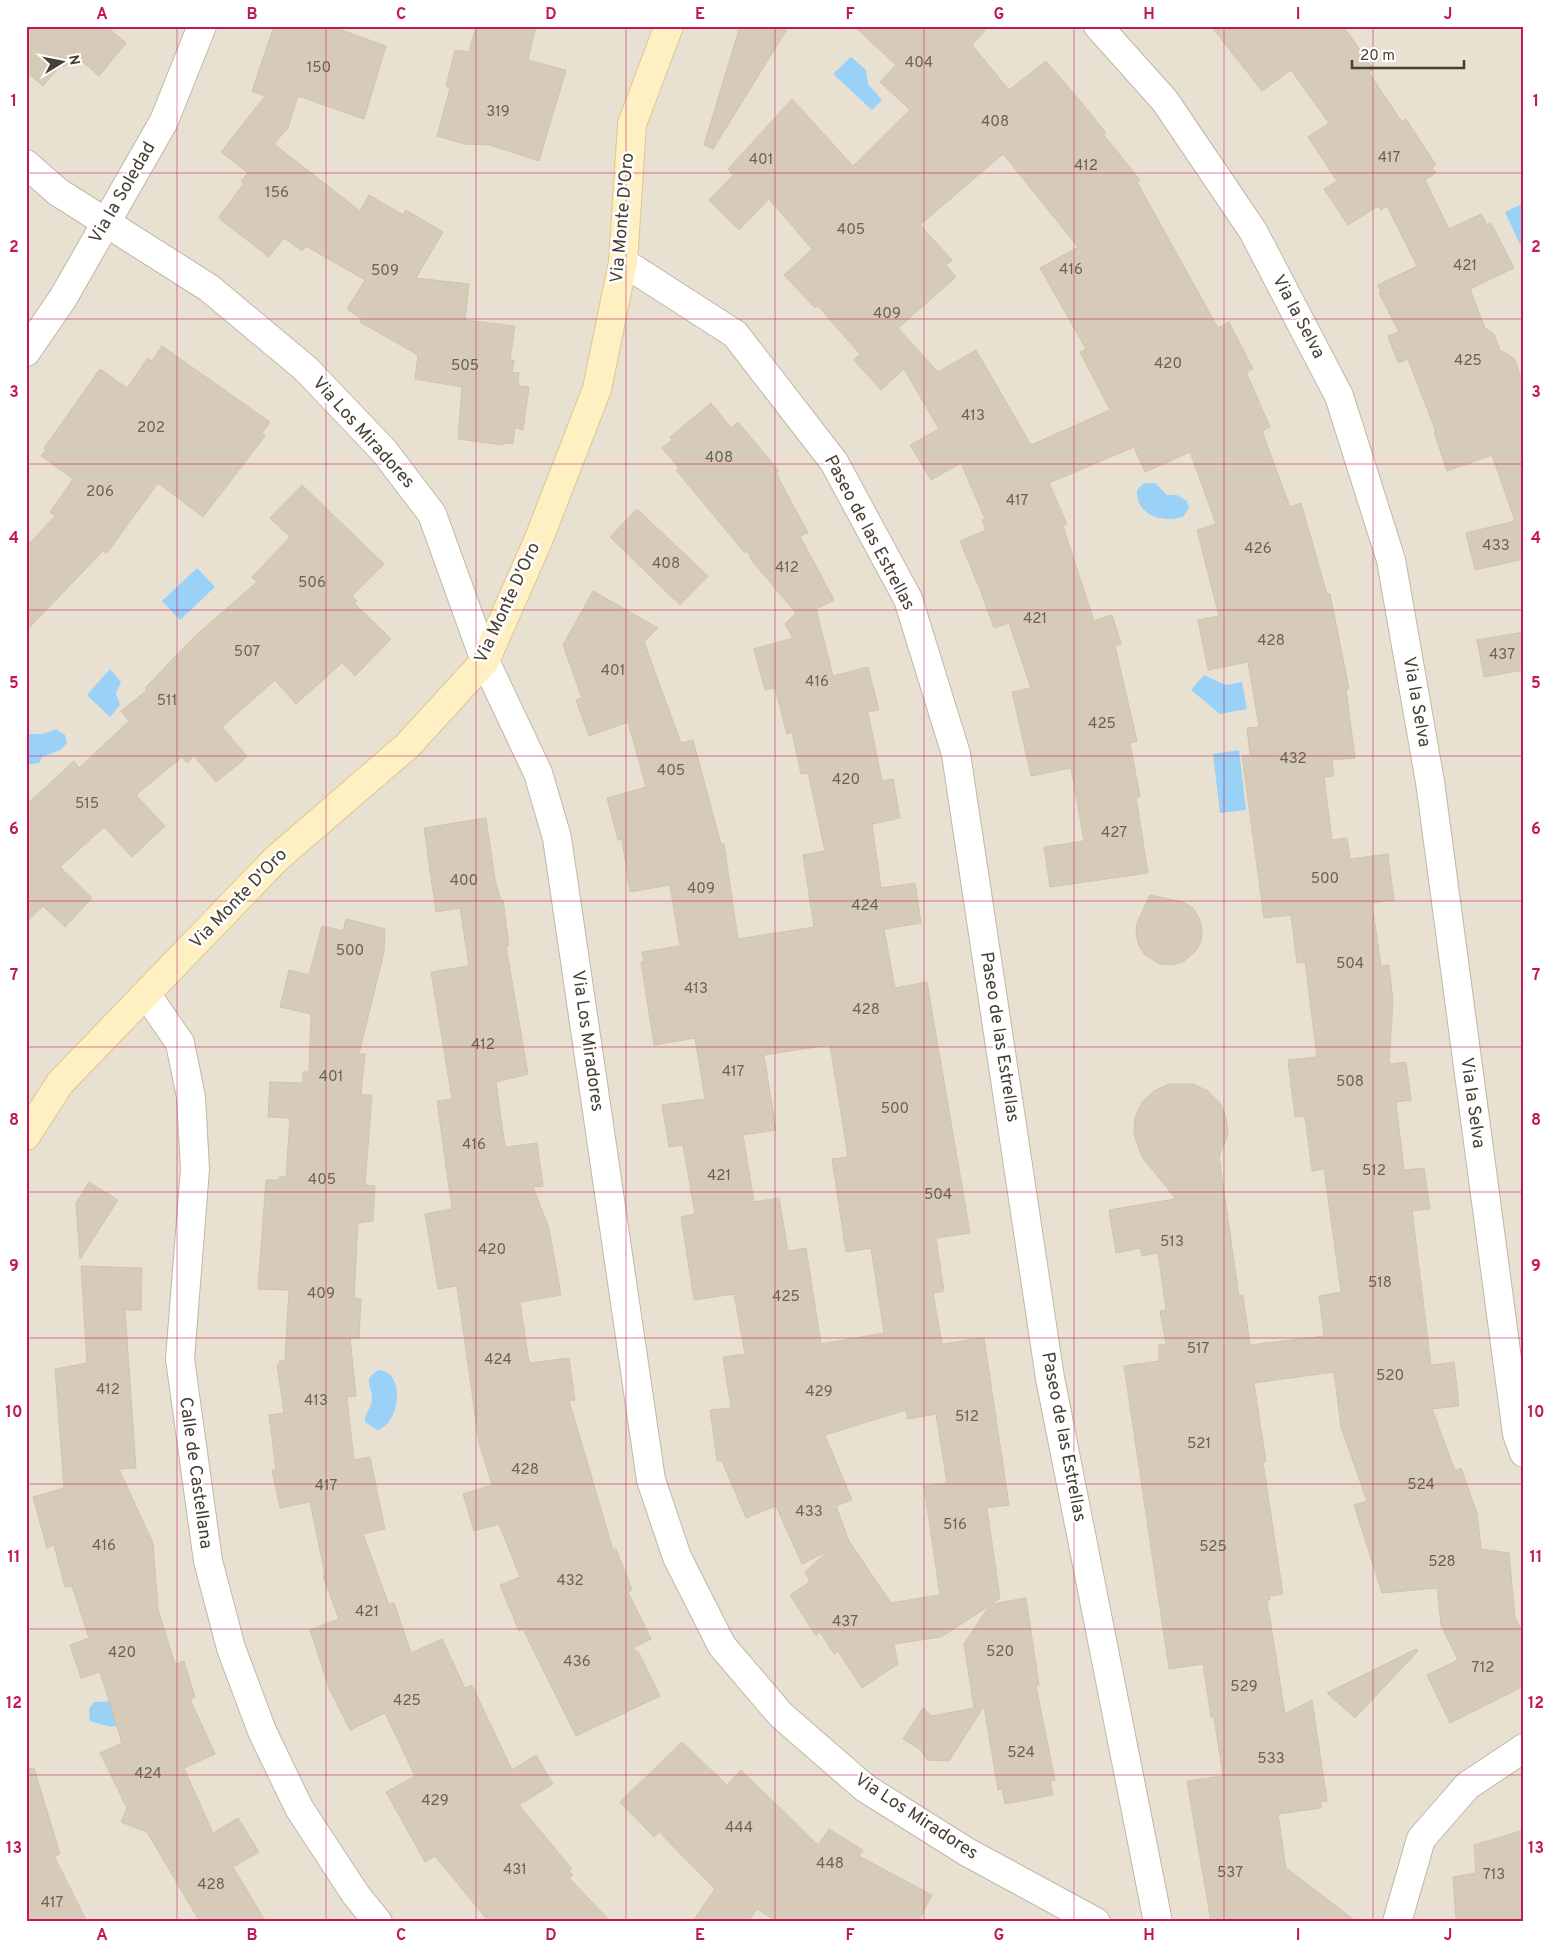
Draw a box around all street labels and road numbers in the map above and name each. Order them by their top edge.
street label: Via la Soledad [85,138,161,248]
street label: Via Monte D'Oro [606,152,640,284]
street label: Via la Selva [1266,271,1330,363]
street label: Via Los Miradores [307,372,419,494]
street label: Paseo de las Estrellas [818,452,920,614]
street label: Via Monte D'Oro [470,539,546,667]
street label: Via la Selva [1397,655,1435,749]
street label: Via Monte D'Oro [185,844,293,954]
street label: Paseo de las Estrellas [974,950,1024,1124]
street label: Via Los Miradores [566,969,608,1113]
street label: Via la Selva [1454,1056,1490,1150]
street label: Paseo de las Estrellas [1035,1350,1091,1524]
street label: Calle de Castellana [173,1396,217,1550]
street label: Via Los Miradores [850,1769,982,1865]

